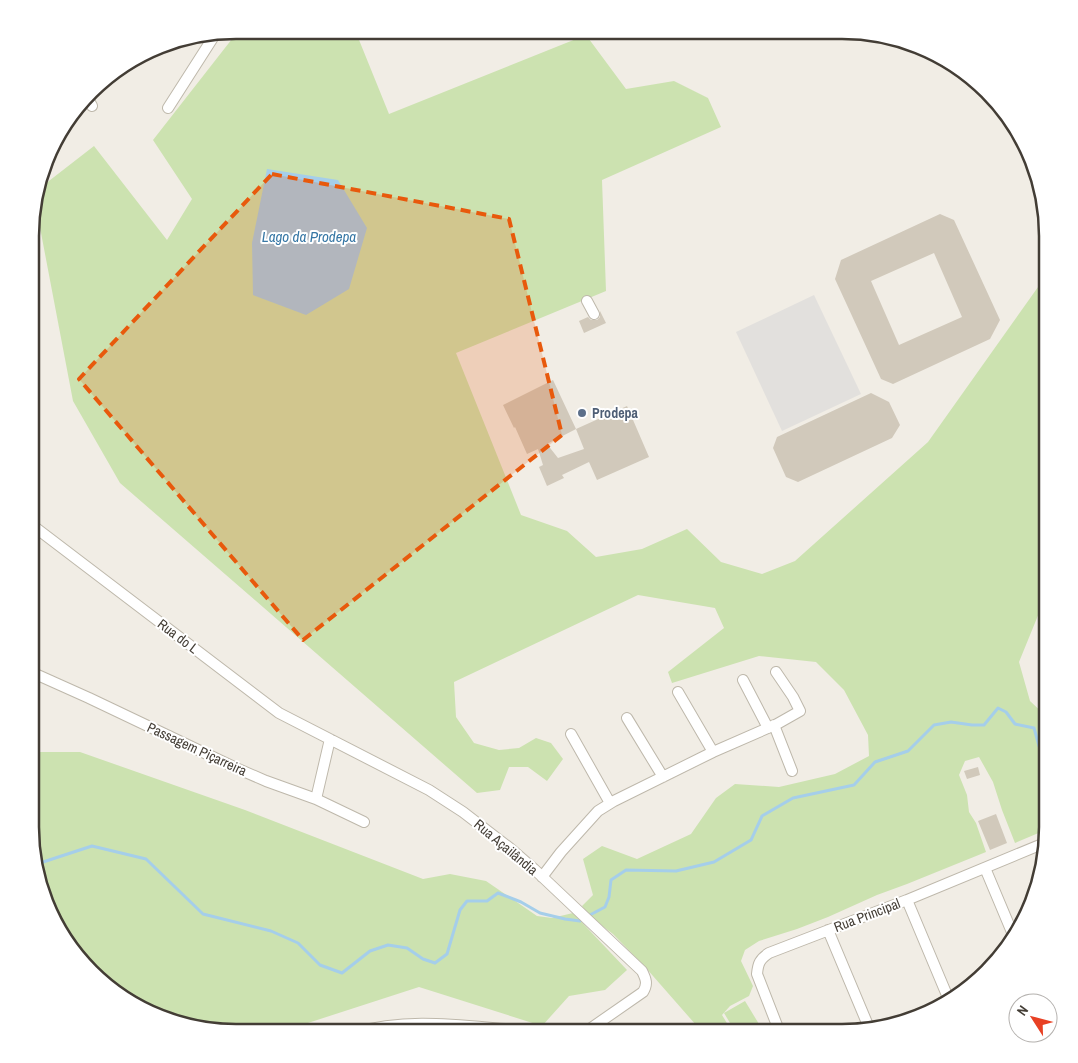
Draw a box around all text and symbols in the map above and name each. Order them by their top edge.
water label: Lago da Prodepa [262,226,356,247]
place label: Prodepa [592,404,639,422]
marker: Prodepa [576,407,588,419]
street label: Rua do L [154,615,203,658]
street label: Passagem Piçarreira [144,718,250,780]
street label: Rua Açailândia [470,815,542,879]
street label: Rua Principal [831,894,903,936]
north arrow [1008,993,1058,1043]
text: N [1013,1002,1032,1019]

